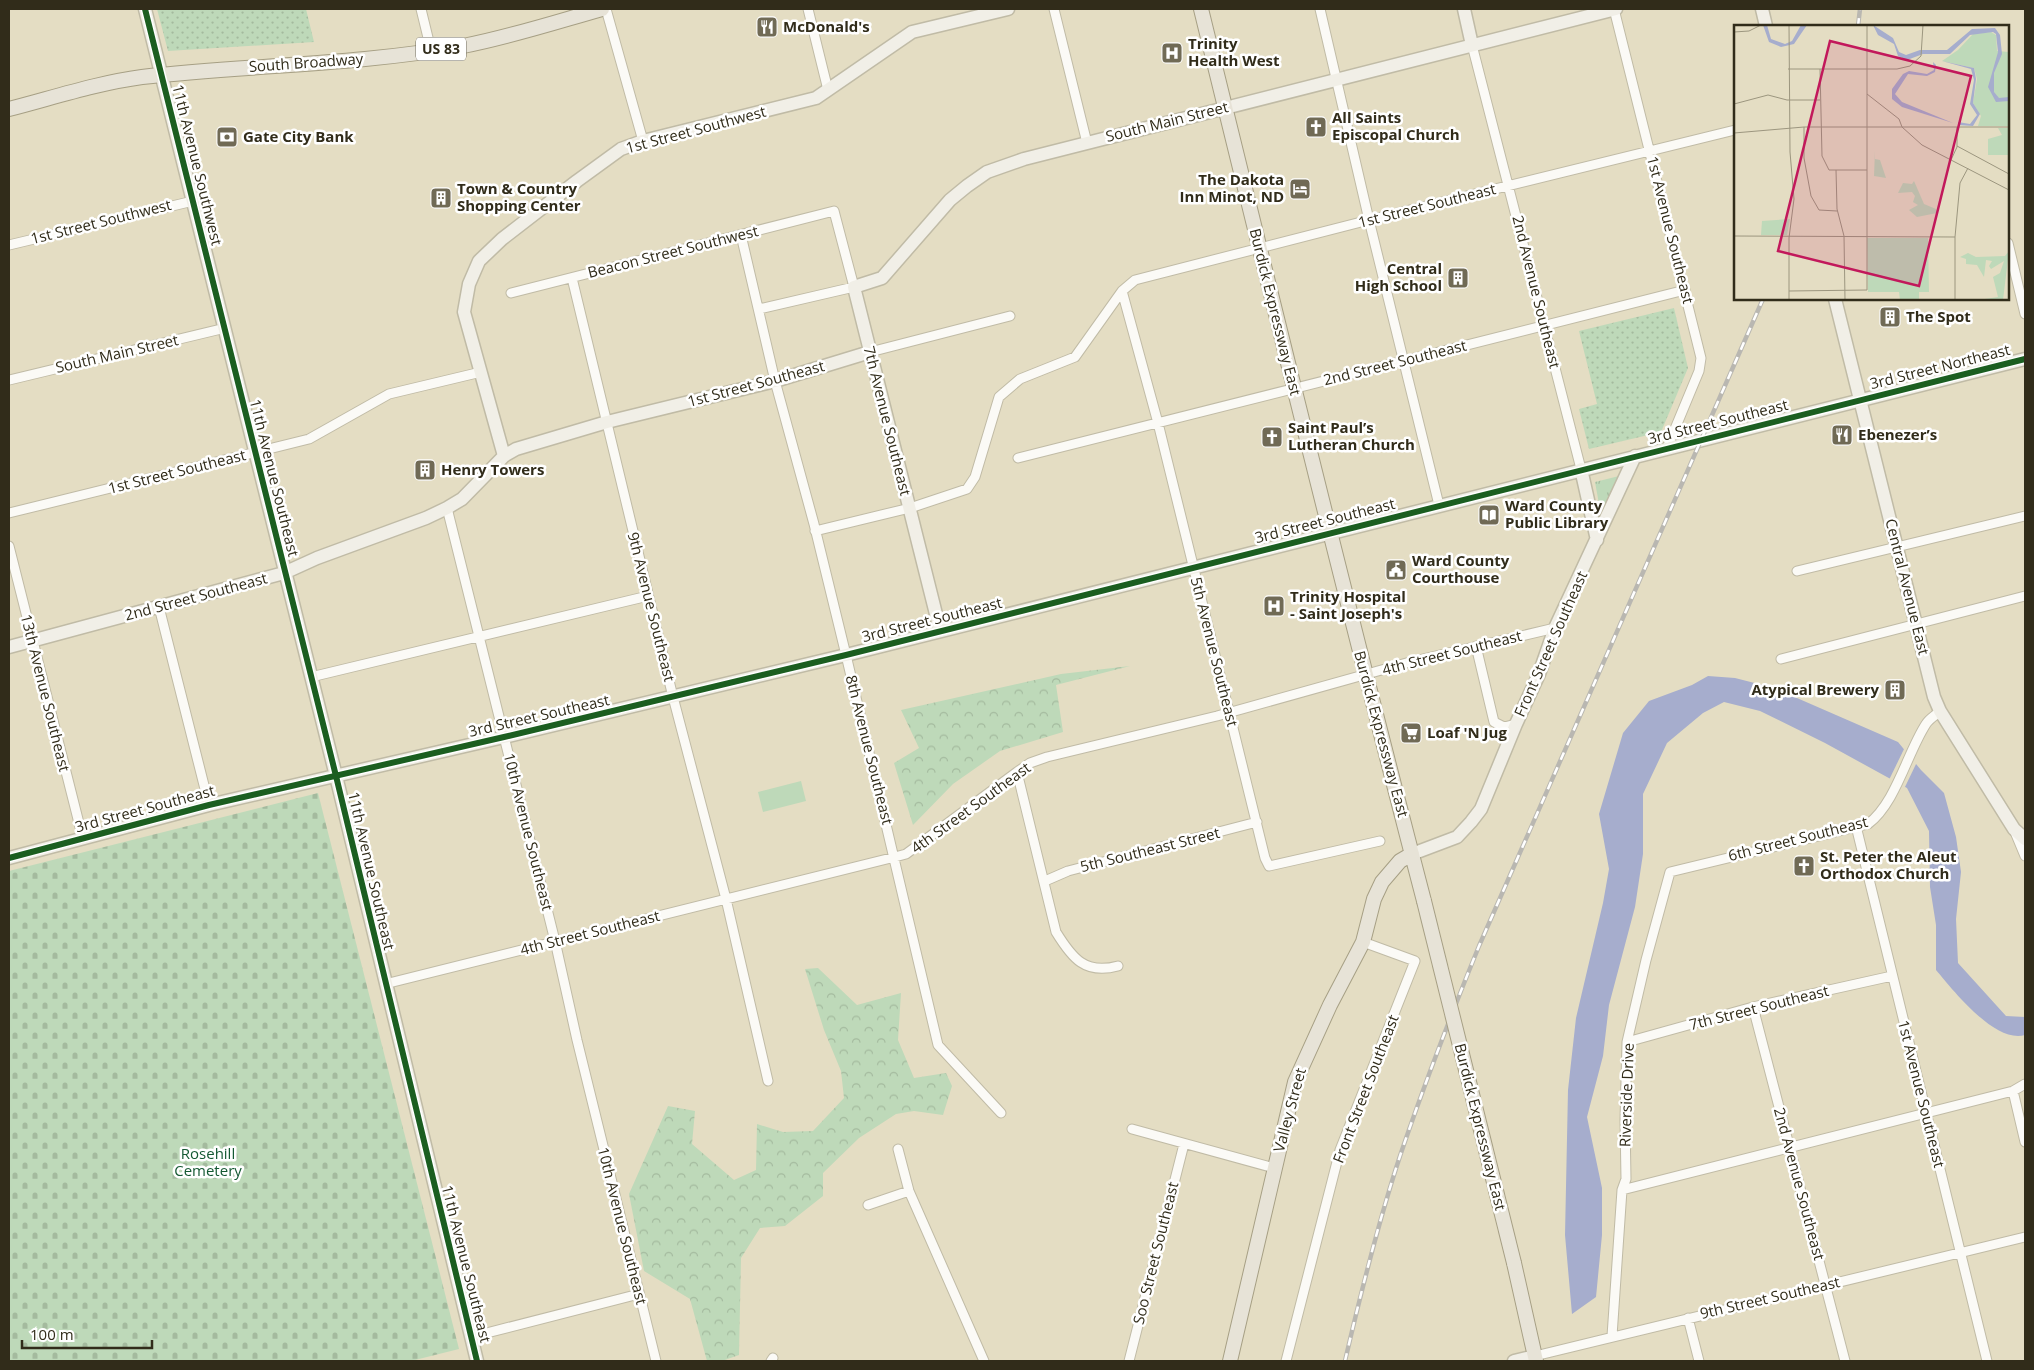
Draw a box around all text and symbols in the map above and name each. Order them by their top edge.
restaurant icon: McDonald's [755,15,779,39]
place label: McDonald's [783,16,870,36]
inset map [1734,25,2009,300]
place label: Trinity Health West [1188,33,1280,70]
road number: US 83 [416,38,466,61]
hospital icon: Trinity Health West [1160,41,1184,65]
street label: South Broadway [248,48,364,76]
street label: 11th Avenue Southwest [168,82,228,247]
street label: South Main Street [1103,96,1230,146]
street label: 1st Street Southwest [623,101,768,157]
place label: All Saints Episcopal Church [1332,107,1460,144]
church icon: All Saints Episcopal Church [1304,115,1328,139]
bank icon: Gate City Bank [215,125,239,149]
place label: Gate City Bank [243,126,354,146]
street label: 1st Avenue Southeast [1643,154,1699,306]
place label: The Dakota Inn Minot, ND [1180,169,1284,206]
hotel icon: The Dakota Inn Minot, ND [1288,177,1312,201]
place label: Town & Country Shopping Center [457,178,581,215]
street label: 1st Street Southeast [1356,178,1498,232]
building icon: Town & Country Shopping Center [429,186,453,210]
street label: 1st Street Southwest [28,194,173,248]
street label: 2nd Avenue Southeast [1508,213,1566,370]
street label: Beacon Street Southwest [585,220,760,282]
street label: Burdick Expressway East [1245,226,1306,397]
place label: Central High School [1355,258,1442,295]
building icon: Central High School [1446,266,1470,290]
building icon: The Spot [1878,305,1902,329]
place label: The Spot [1906,306,1971,326]
street label: South Main Street [53,329,180,377]
street label: 2nd Street Southeast [1321,335,1468,390]
street label: 3rd Street Northeast [1868,339,2012,393]
street label: 7th Avenue Southeast [860,344,916,498]
street label: 1st Street Southeast [685,355,826,411]
street label: 3rd Street Southeast [1646,394,1790,448]
street label: 11th Avenue Southeast [246,397,304,559]
place label: Saint Paul’s Lutheran Church [1288,417,1415,454]
restaurant icon: Ebenezer’s [1830,423,1854,447]
place label: Ebenezer’s [1858,424,1937,444]
church icon: Saint Paul’s Lutheran Church [1260,425,1284,449]
street label: 1st Street Southeast [106,444,248,498]
building icon: Henry Towers [413,458,437,482]
place label: Henry Towers [441,459,544,479]
street label: 3rd Street Southeast [1253,493,1397,547]
place label: Ward County Public Library [1505,495,1609,532]
library icon: Ward County Public Library [1477,503,1501,527]
street label: Central Avenue East [1881,516,1935,657]
street label: 9th Avenue Southeast [624,530,680,684]
place label: Ward County Courthouse [1412,550,1510,587]
public building icon: Ward County Courthouse [1384,558,1408,582]
street label: 2nd Street Southeast [122,567,269,625]
street label: Front Street Southeast [1509,568,1591,720]
street label: 5th Avenue Southeast [1187,575,1243,729]
place label: Trinity Hospital - Saint Joseph's [1290,586,1406,623]
street label: 3rd Street Southeast [860,592,1004,646]
hospital icon: Trinity Hospital - Saint Joseph's [1262,594,1286,618]
street label: 13th Avenue Southeast [17,612,75,774]
street label: 4th Street Southeast [1380,625,1524,679]
street label: Burdick Expressway East [1350,648,1414,819]
street label: 8th Avenue Southeast [842,673,898,827]
building icon: Atypical Brewery [1883,678,1907,702]
place label: Atypical Brewery [1751,679,1879,699]
street label: 3rd Street Southeast [466,689,611,741]
supermarket icon: Loaf 'N Jug [1399,721,1423,745]
place label: Loaf 'N Jug [1427,722,1507,742]
street label: 10th Avenue Southeast [500,751,558,913]
street label: 4th Street Southeast [907,757,1034,857]
street label: 3rd Street Southeast [73,780,217,836]
street label: 11th Avenue Southeast [344,790,400,952]
street label: 6th Street Southeast [1726,811,1870,865]
street label: 5th Southeast Street [1078,822,1222,876]
place label: St. Peter the Aleut Orthodox Church [1820,846,1957,883]
church icon: St. Peter the Aleut Orthodox Church [1792,854,1816,878]
street label: 4th Street Southeast [518,905,662,959]
street label: 7th Street Southeast [1687,980,1831,1034]
street label: Front Street Southeast [1328,1012,1403,1166]
street label: 1st Avenue Southeast [1894,1018,1950,1170]
street label: Burdick Expressway East [1450,1041,1511,1212]
street label: Riverside Drive [1614,1043,1638,1147]
street label: Valley Street [1268,1065,1310,1154]
street label: 2nd Avenue Southeast [1770,1105,1830,1262]
park label: Rosehill Cemetery [174,1143,242,1180]
street label: 10th Avenue Southeast [594,1145,652,1307]
street label: Soo Street Southeast [1128,1179,1182,1326]
street label: 11th Avenue Southeast [438,1183,496,1345]
street label: 9th Street Southeast [1698,1271,1842,1323]
scale bar [22,1318,152,1350]
text: 100 m [30,1324,74,1344]

